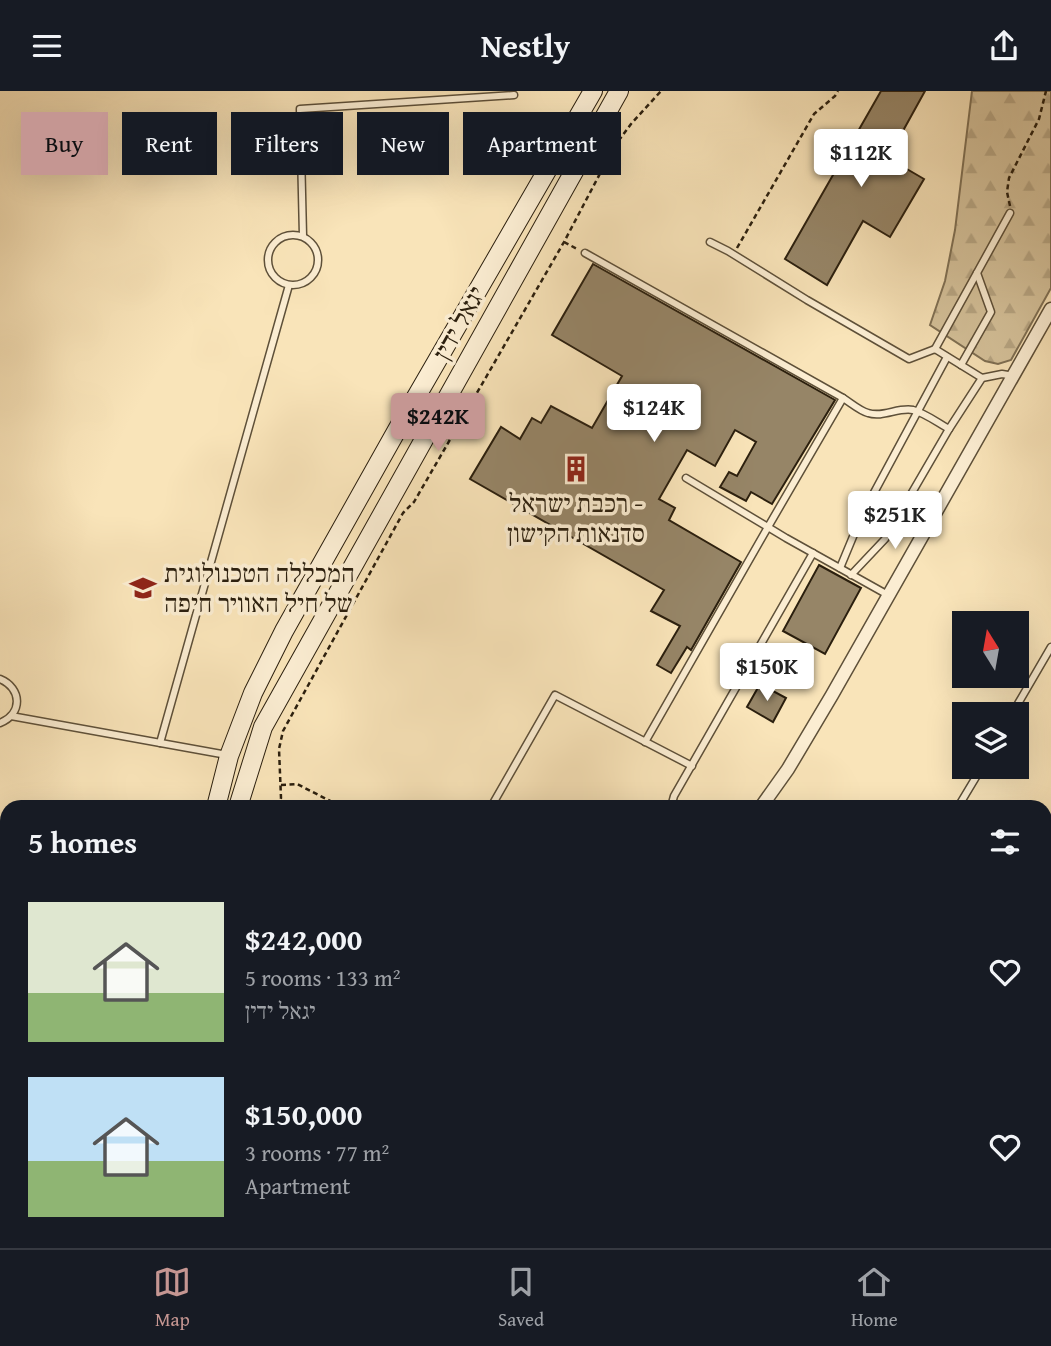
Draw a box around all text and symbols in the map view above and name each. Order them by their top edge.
text: Nestly [481,22,570,69]
icon: menu [28,27,66,65]
icon: share [985,27,1023,65]
chip: Buy [21,112,108,175]
chip: Rent [122,112,217,175]
chip: Filters [231,112,343,175]
chip: New [357,112,449,175]
chip: Apartment [463,112,621,175]
pin: $112K [812,129,910,189]
text: $112K [830,135,892,168]
street label: יגאל ידין [422,278,495,367]
pin: $124K [605,385,703,444]
text: $124K [623,390,685,423]
pin: $242K [389,393,487,453]
text: $242K [407,399,469,432]
building icon: רכבת ישראל - סדנאות הקישון [561,454,591,484]
place label: רכבת ישראל - סדנאות הקישון [507,483,645,552]
pin: $251K [846,491,944,551]
text: $251K [864,497,926,530]
place label: המכללה הטכנולוגית של חיל האוויר חיפה [164,553,355,622]
school or university icon: המכללה הטכנולוגית של חיל האוויר חיפה [128,573,158,603]
north arrow [952,611,1029,688]
map controls [952,611,1029,779]
pin: $150K [718,643,816,703]
text: $150K [736,649,798,682]
button: layers [952,702,1029,779]
text: 5 homes [28,820,137,864]
icon: filters [986,823,1024,861]
text: $242,000 [245,917,362,961]
icon: home [84,930,168,1014]
icon: heart [986,953,1024,991]
text: 5 rooms · 133 m² [245,961,400,994]
text: יגאל ידין [245,994,316,1027]
text: $150,000 [245,1092,362,1136]
icon: home [84,1105,168,1189]
icon: heart [986,1128,1024,1166]
text: 3 rooms · 77 m² [245,1136,389,1169]
text: Apartment [245,1169,350,1202]
tab: Map [153,1263,191,1333]
tab: Saved [498,1263,544,1333]
tab: Home [851,1263,898,1333]

